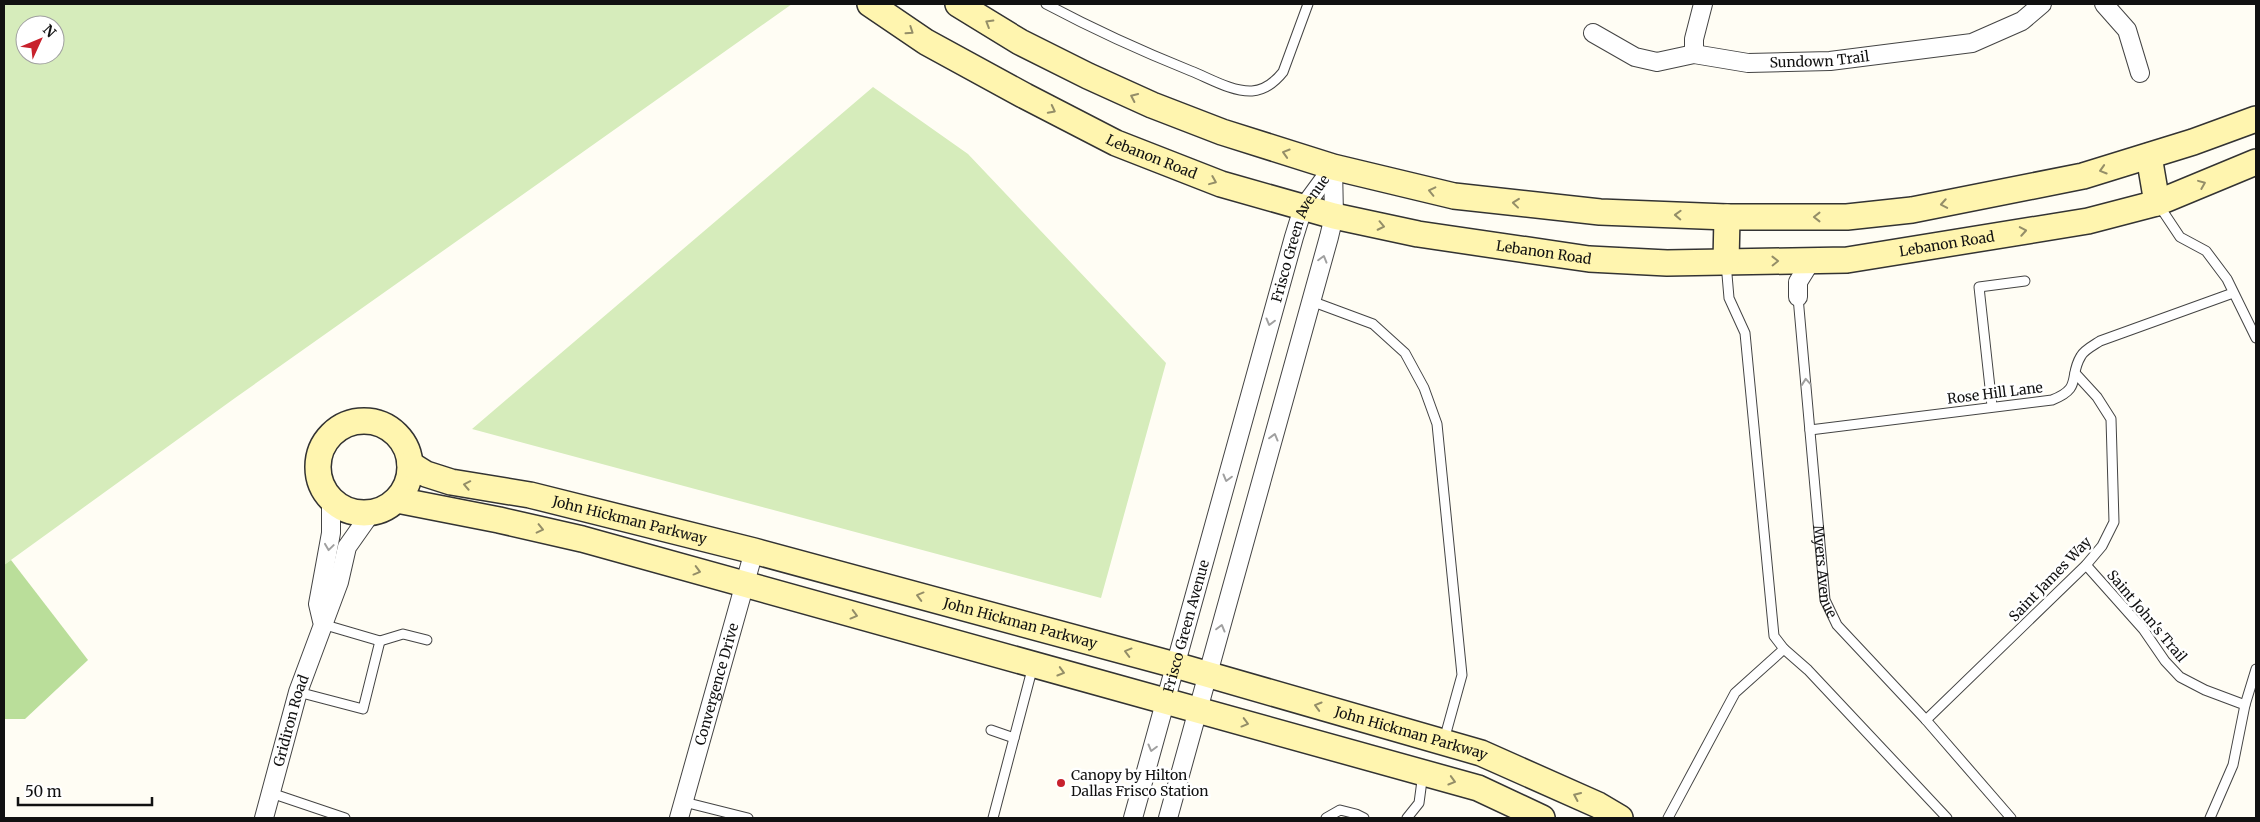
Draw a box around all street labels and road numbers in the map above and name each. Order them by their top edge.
street label: Sundown Trail [1769,47,1871,71]
street label: Lebanon Road [1103,130,1200,183]
street label: Frisco Green Avenue [1267,171,1333,304]
street label: Lebanon Road [1898,227,1996,260]
street label: Lebanon Road [1495,237,1593,268]
street label: Rose Hill Lane [1946,378,2044,408]
street label: John Hickman Parkway [550,492,710,548]
street label: Myers Avenue [1809,524,1841,621]
street label: Saint James Way [2005,532,2096,625]
street label: Frisco Green Avenue [1159,558,1213,695]
street label: Saint John's Trail [2103,566,2191,666]
street label: John Hickman Parkway [941,593,1100,653]
street label: Convergence Drive [691,621,742,747]
street label: Gridiron Road [269,672,313,768]
street label: John Hickman Parkway [1332,702,1491,764]

